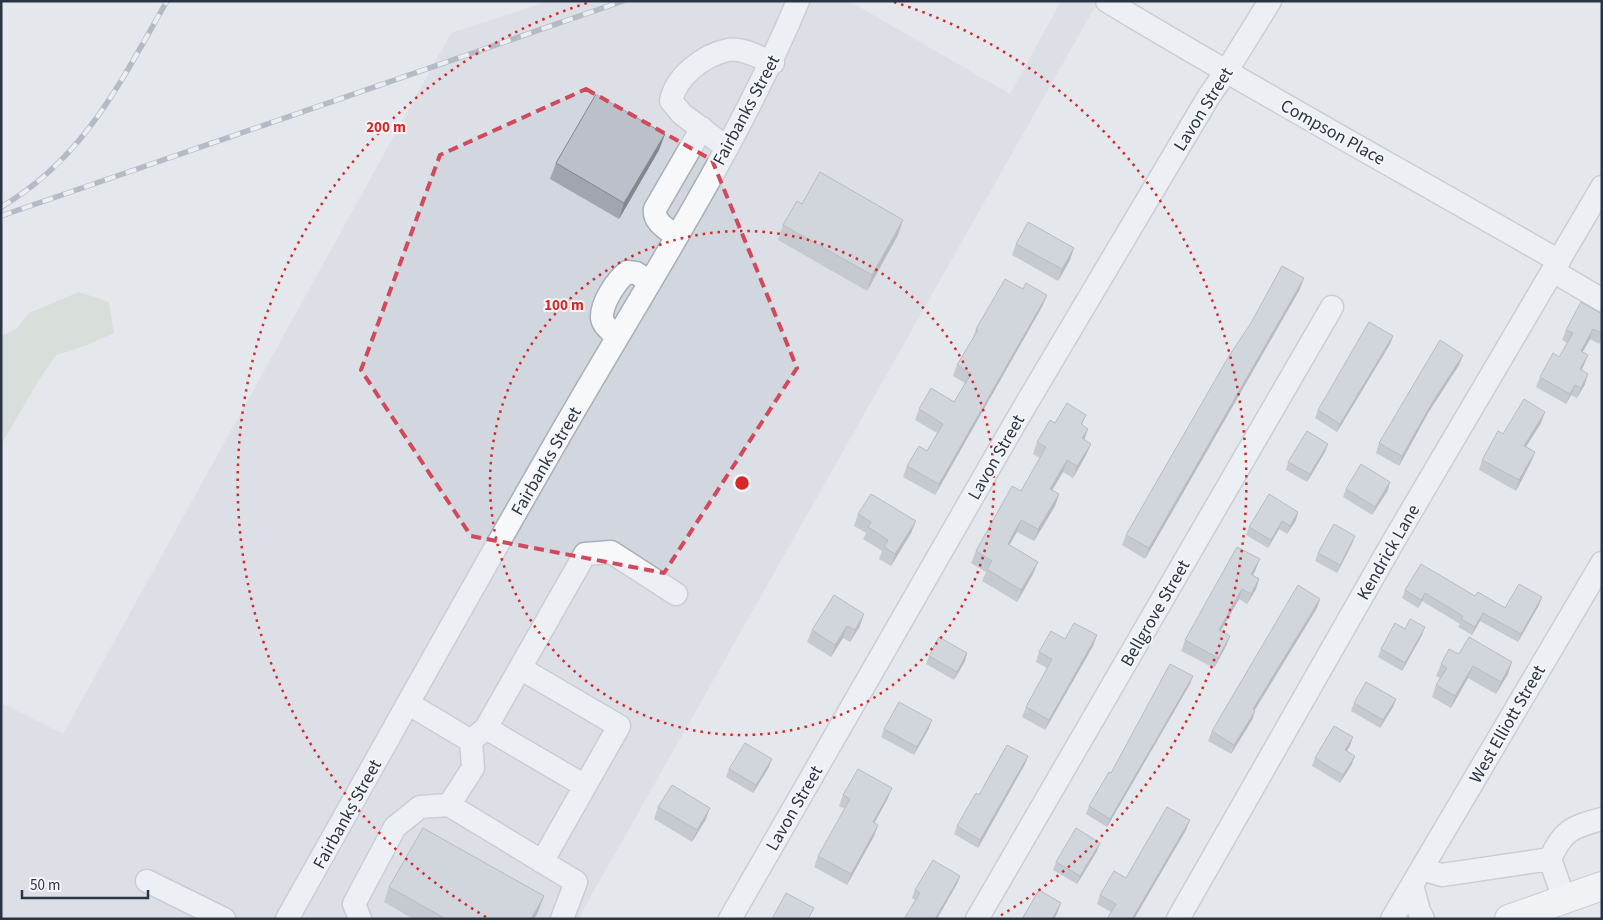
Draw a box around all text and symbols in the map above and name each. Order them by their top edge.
street label: Fairbanks Street [707,51,786,170]
street label: Lavon Street [1168,63,1239,156]
street label: Compson Place [1276,93,1390,172]
text: 200 m [366,117,406,138]
text: 100 m [544,295,584,316]
street label: Fairbanks Street [505,402,588,520]
street label: Lavon Street [962,410,1031,504]
centre of rings [733,474,751,492]
street label: Kendrick Lane [1351,500,1426,605]
street label: Bellgrove Street [1115,555,1196,671]
street label: West Elliott Street [1463,660,1552,788]
street label: Fairbanks Street [307,755,388,874]
street label: Lavon Street [760,761,829,855]
scale bar [22,868,149,900]
text: 50 m [30,875,60,896]

